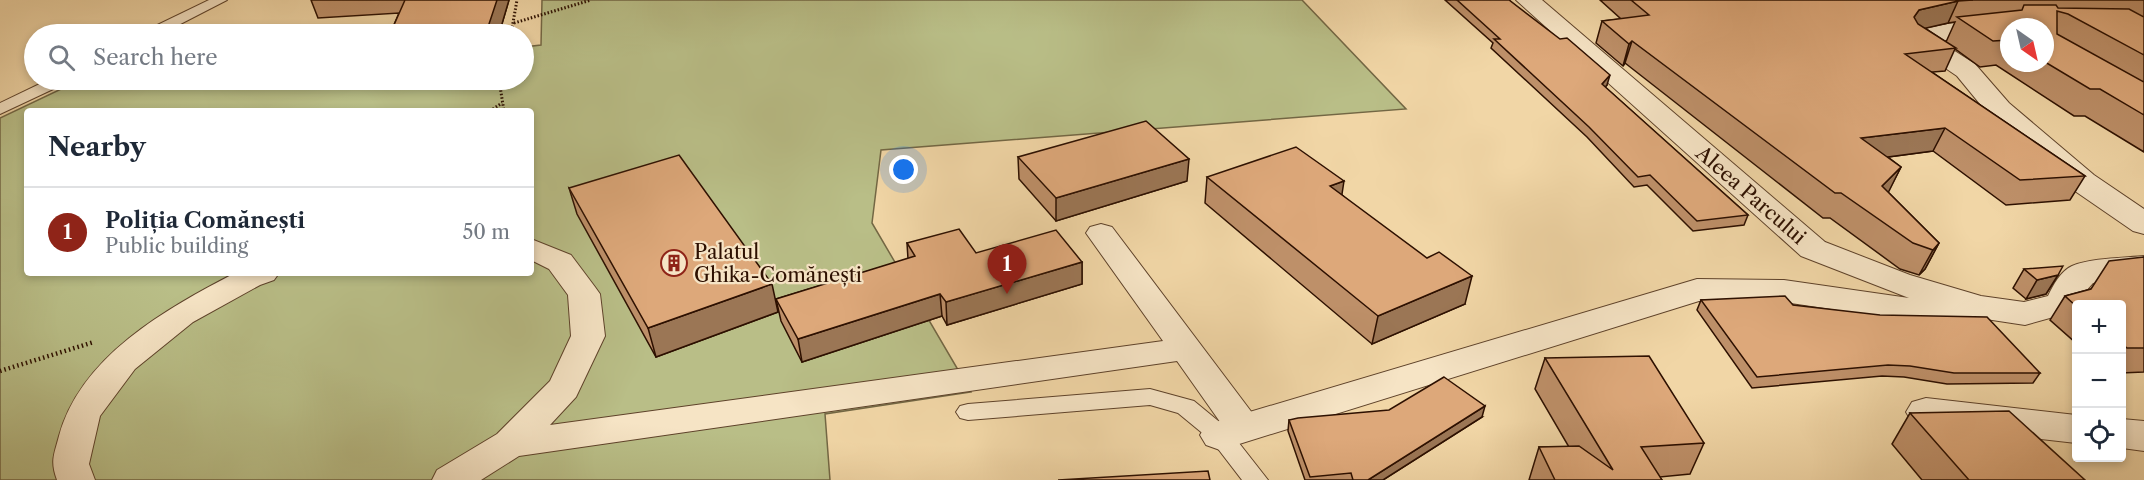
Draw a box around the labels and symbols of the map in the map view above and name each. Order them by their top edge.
north arrow [2000,18,2054,72]
street label: Aleea Parcului [1690,140,1811,249]
your location [889,155,918,184]
place label: Palatul Ghika-Comănești [694,240,862,287]
pin: 1 [988,244,1026,294]
building icon: Palatul Ghika-Comănești [659,248,689,278]

